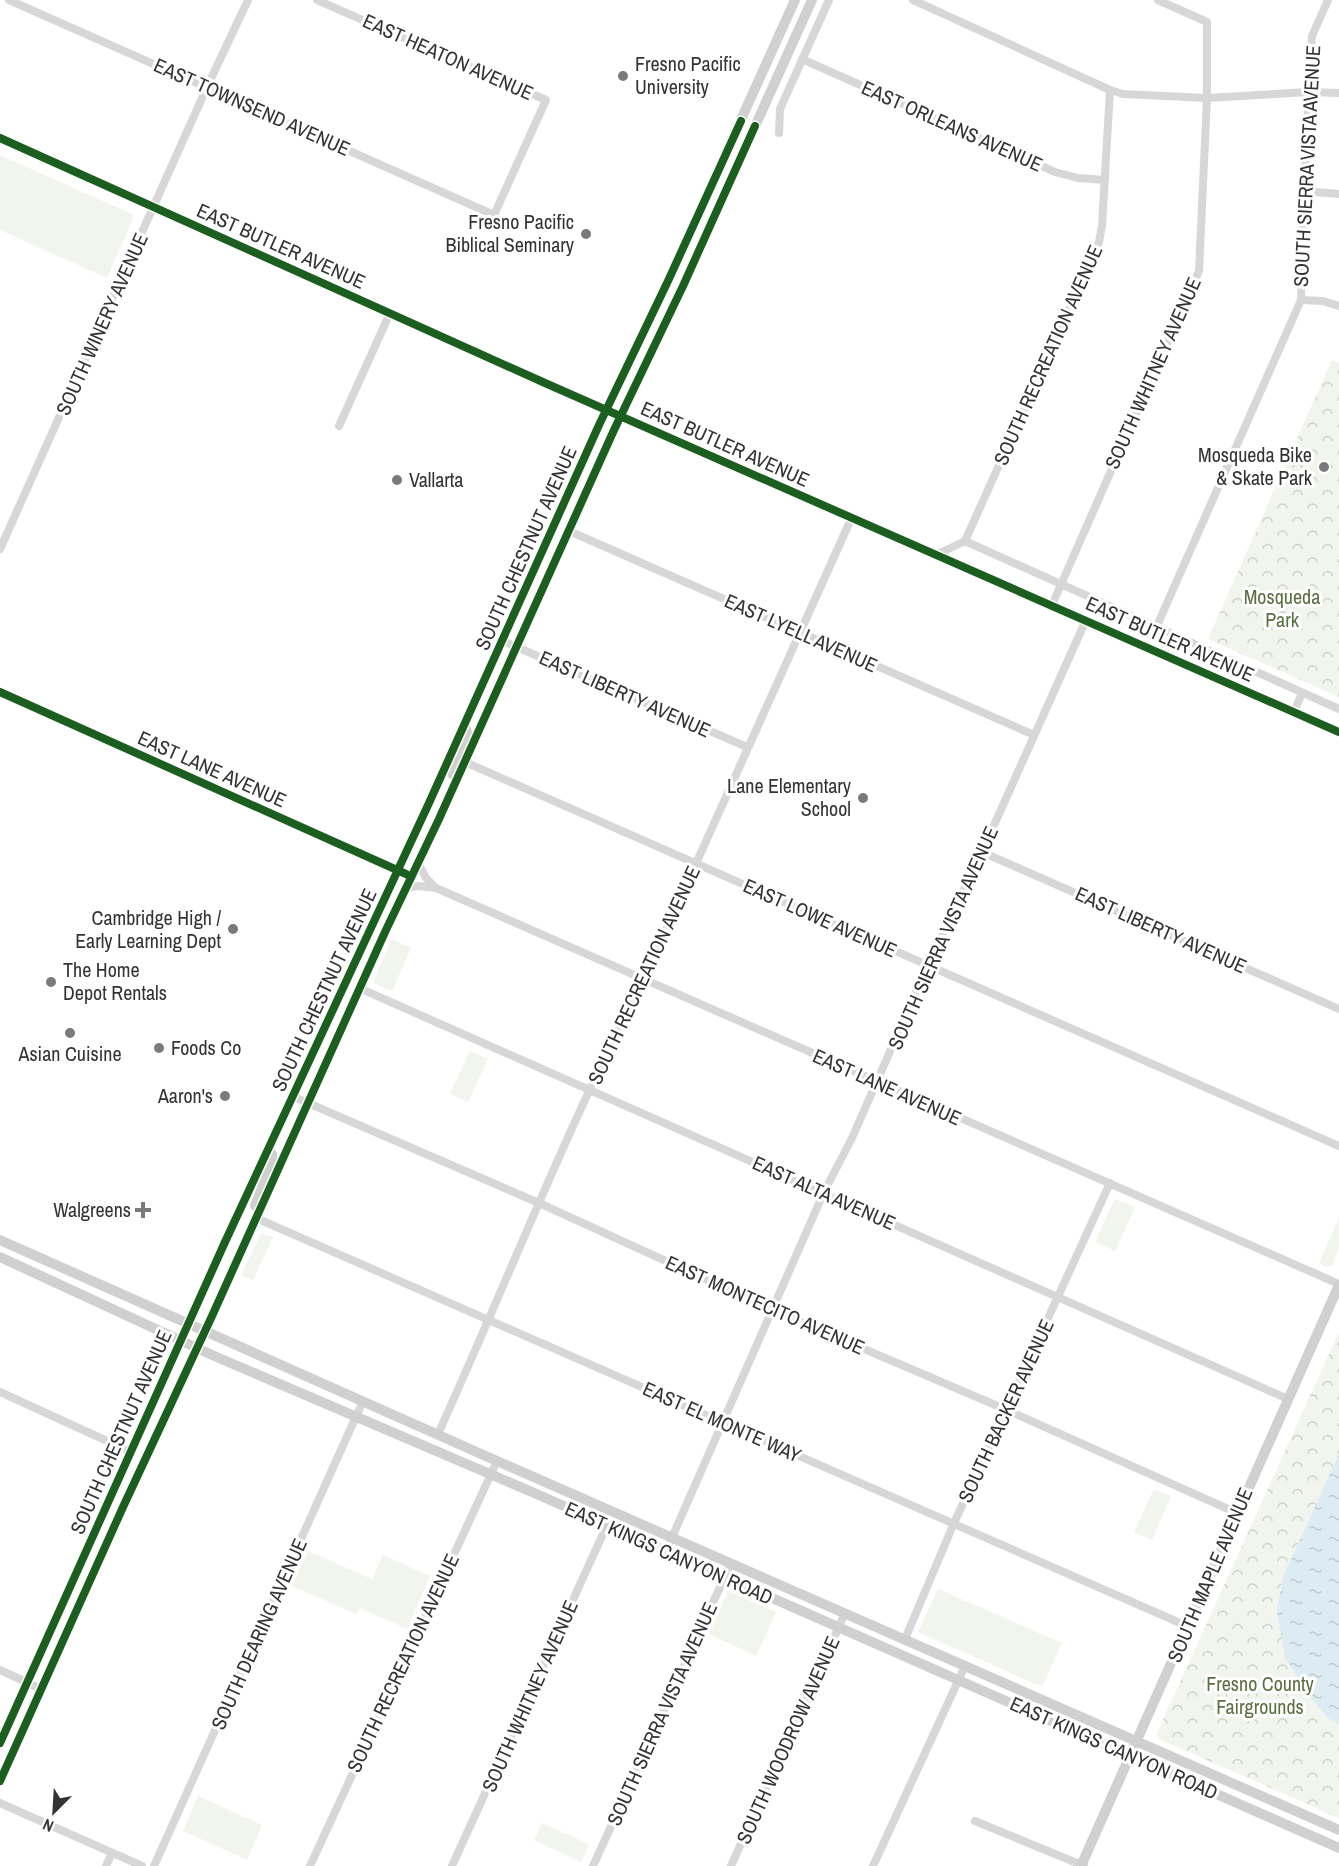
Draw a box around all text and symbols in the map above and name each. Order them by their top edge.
street label: EAST HEATON AVENUE [359,7,538,106]
street label: SOUTH SIERRA VISTA AVENUE [1287,44,1326,287]
place label: Fresno Pacific University [635,50,741,100]
street label: EAST TOWNSEND AVENUE [150,51,355,162]
marker: Fresno Pacific University [616,69,630,83]
street label: EAST ORLEANS AVENUE [857,73,1047,178]
street label: EAST BUTLER AVENUE [193,196,370,295]
place label: Fresno Pacific Biblical Seminary [445,208,575,258]
marker: Fresno Pacific Biblical Seminary [579,227,593,241]
street label: SOUTH WINERY AVENUE [49,228,154,419]
street label: SOUTH RECREATION AVENUE [987,241,1108,469]
street label: SOUTH WHITNEY AVENUE [1098,273,1207,473]
street label: EAST BUTLER AVENUE [637,394,814,493]
street label: SOUTH CHESTNUT AVENUE [468,441,583,654]
place label: Mosqueda Bike & Skate Park [1198,441,1313,491]
marker: Mosqueda Bike & Skate Park [1317,460,1331,474]
place label: Vallarta [409,466,463,493]
marker: Vallarta [390,473,404,487]
park label: Mosqueda Park [1244,583,1320,633]
street label: EAST LYELL AVENUE [721,587,882,678]
street label: EAST BUTLER AVENUE [1082,589,1259,688]
street label: EAST LIBERTY AVENUE [535,644,715,743]
street label: EAST LANE AVENUE [134,724,291,813]
place label: Lane Elementary School [727,772,852,822]
marker: Lane Elementary School [856,791,870,805]
street label: SOUTH SIERRA VISTA AVENUE [881,822,1004,1054]
street label: SOUTH RECREATION AVENUE [581,861,706,1088]
street label: EAST LOWE AVENUE [739,872,901,963]
street label: EAST LIBERTY AVENUE [1071,880,1251,979]
street label: SOUTH CHESTNUT AVENUE [265,884,382,1096]
place label: Cambridge High / Early Learning Dept [75,904,221,954]
marker: Cambridge High / Early Learning Dept [226,922,240,936]
place label: The Home Depot Rentals [63,956,167,1006]
marker: The Home Depot Rentals [44,975,58,989]
marker: Asian Cuisine [63,1026,77,1040]
place label: Foods Co [171,1034,241,1061]
place label: Asian Cuisine [17,1040,122,1067]
marker: Foods Co [152,1041,166,1055]
street label: EAST LANE AVENUE [809,1042,966,1131]
place label: Aaron's [157,1082,213,1109]
marker: Aaron's [218,1089,232,1103]
street label: EAST ALTA AVENUE [748,1149,900,1236]
place label: Walgreens [53,1196,131,1223]
marker: Walgreens [136,1203,150,1217]
street label: EAST MONTECITO AVENUE [661,1248,869,1361]
street label: SOUTH BACKER AVENUE [951,1315,1060,1507]
street label: SOUTH CHESTNUT AVENUE [63,1325,178,1538]
street label: EAST EL MONTE WAY [639,1375,806,1469]
street label: SOUTH MAPLE AVENUE [1160,1483,1259,1666]
street label: EAST KINGS CANYON ROAD [561,1494,777,1611]
street label: SOUTH DEARING AVENUE [204,1534,313,1734]
street label: SOUTH RECREATION AVENUE [340,1549,465,1776]
street label: SOUTH WHITNEY AVENUE [475,1596,584,1796]
street label: SOUTH SIERRA VISTA AVENUE [600,1598,723,1830]
street label: SOUTH WOODROW AVENUE [729,1632,846,1848]
park label: Fresno County Fairgrounds [1206,1670,1315,1720]
street label: EAST KINGS CANYON ROAD [1006,1689,1222,1806]
north arrow [24,1782,84,1842]
text: N [39,1814,57,1838]

